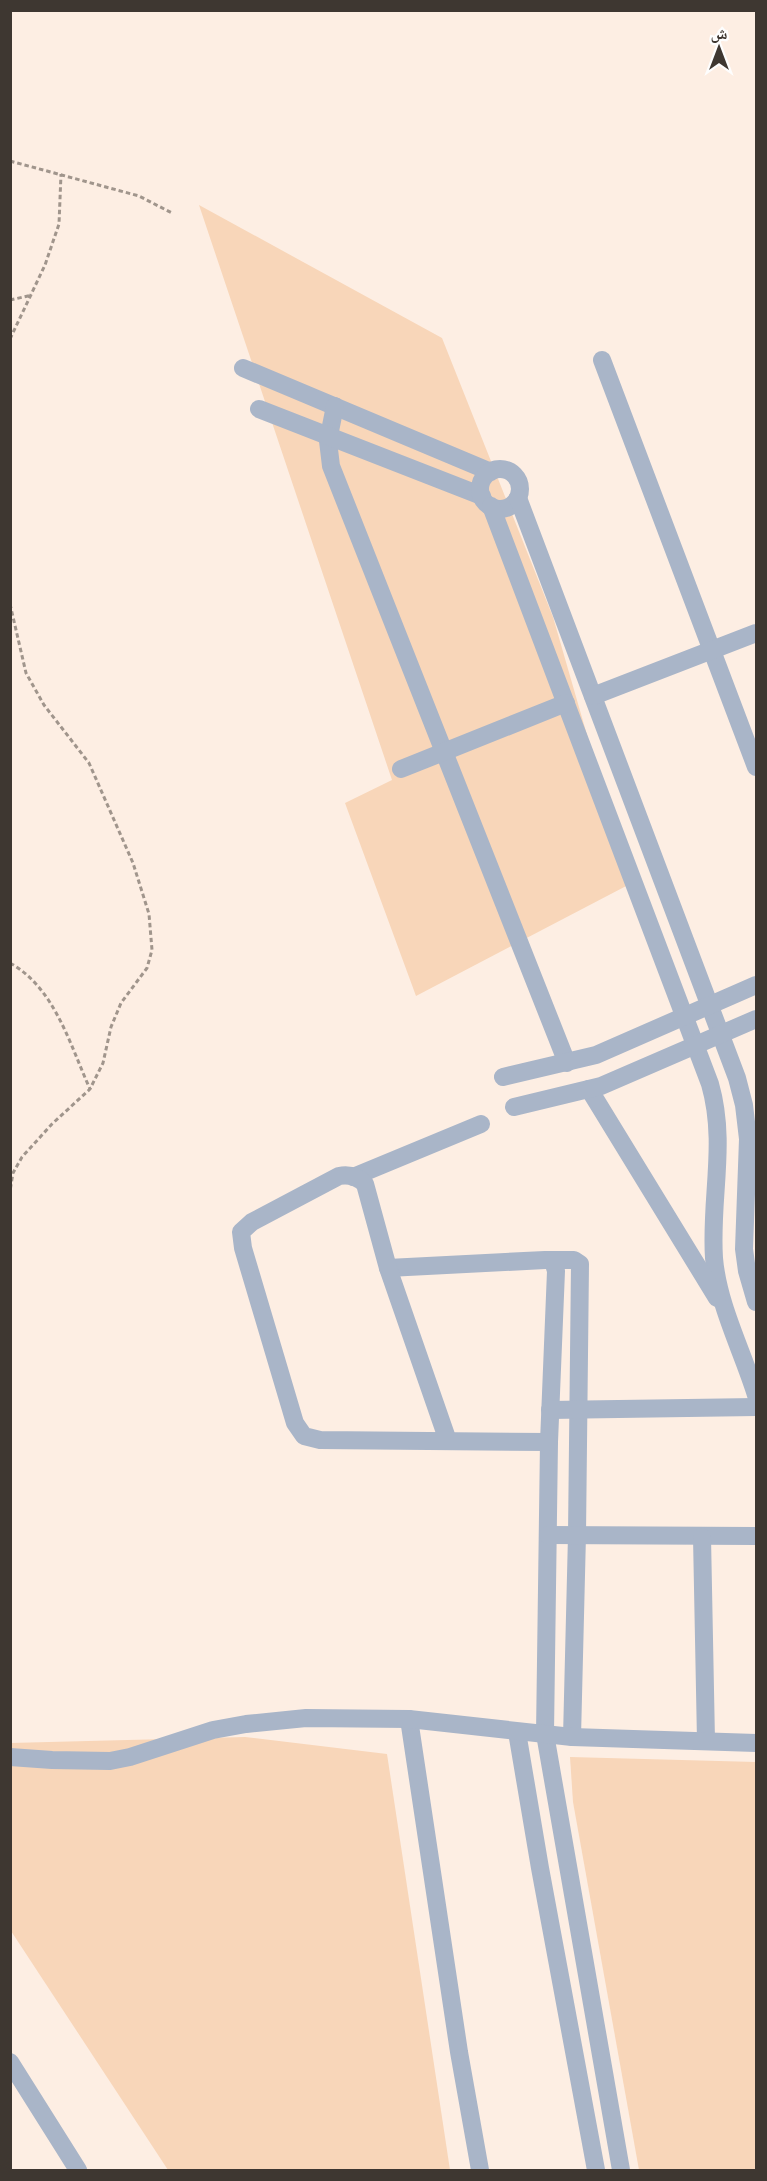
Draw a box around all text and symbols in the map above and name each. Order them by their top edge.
north arrow [689,18,749,78]
text: ش [711,24,728,43]

